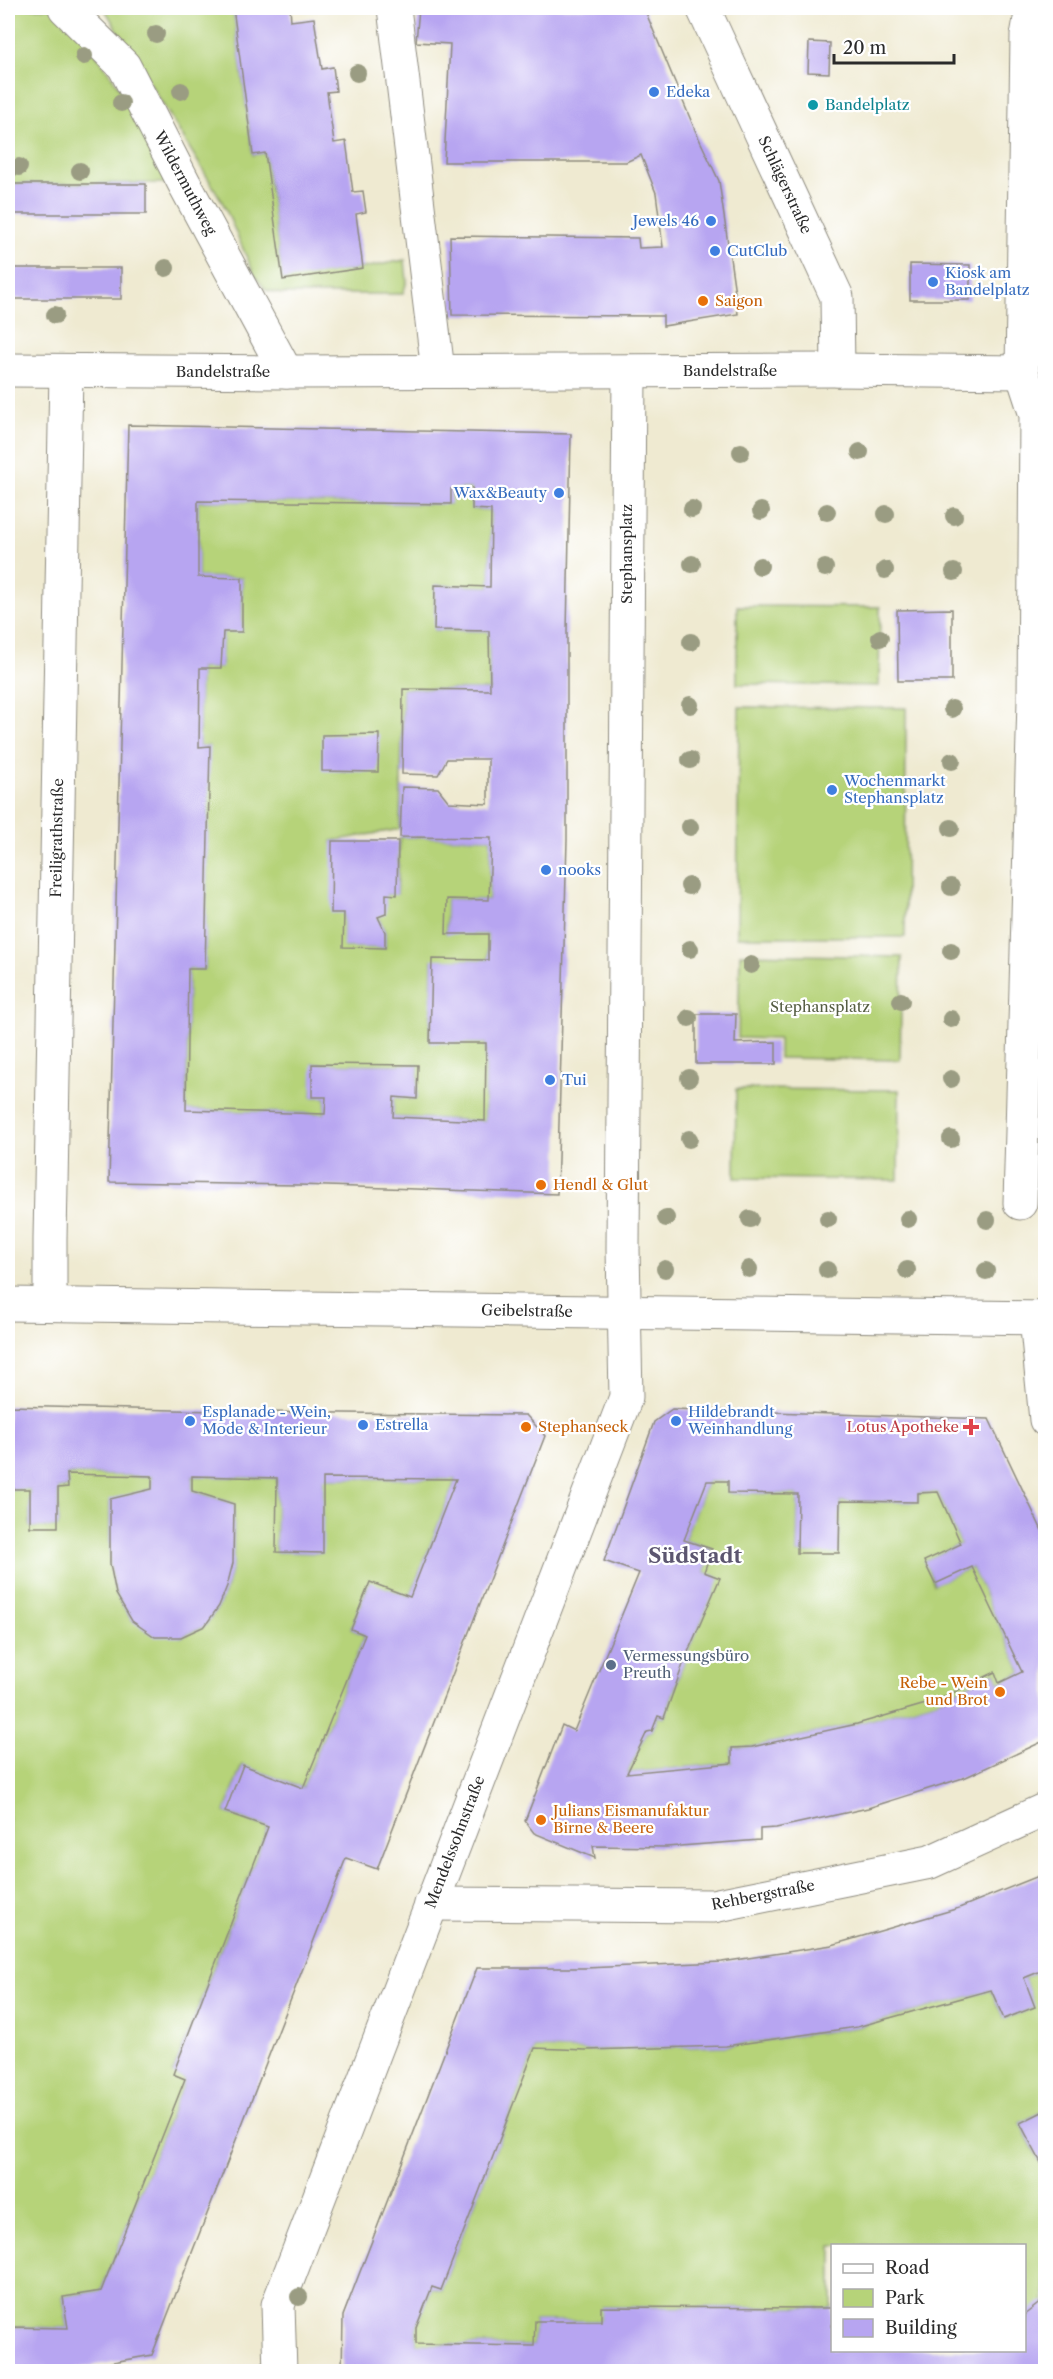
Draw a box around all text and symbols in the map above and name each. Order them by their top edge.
scale bar [834,27,954,65]
text: 20 m [843,37,887,59]
place label: Edeka [666,82,710,101]
marker: Edeka [647,85,661,99]
place label: Bandelplatz [825,95,910,114]
marker: Bandelplatz [806,98,820,112]
street label: Wildermuthweg [150,127,221,238]
street label: Schlägerstraße [754,133,816,237]
place label: Jewels 46 [631,211,699,230]
marker: Jewels 46 [704,214,718,228]
place label: CutClub [727,241,787,260]
marker: CutClub [708,244,722,258]
place label: Kiosk am Bandelplatz [945,263,1030,299]
marker: Kiosk am Bandelplatz [926,275,940,289]
place label: Saigon [715,291,763,310]
marker: Saigon [696,294,710,308]
street label: Bandelstraße [683,361,777,380]
street label: Bandelstraße [176,362,270,381]
place label: Wax&Beauty [453,483,548,502]
marker: Wax&Beauty [552,486,566,500]
street label: Stephansplatz [617,504,636,604]
place label: Wochenmarkt Stephansplatz [843,771,946,807]
street label: Freiligrathstraße [46,778,67,898]
marker: Wochenmarkt Stephansplatz [825,783,839,797]
place label: nooks [558,860,601,879]
marker: nooks [539,863,553,877]
park label: Stephansplatz [770,997,870,1016]
place label: Tui [562,1070,587,1089]
marker: Tui [543,1073,557,1087]
place label: Hendl & Glut [553,1175,649,1194]
marker: Hendl & Glut [534,1178,548,1192]
street label: Geibelstraße [481,1300,573,1321]
place label: Esplanade - Wein, Mode & Interieur [202,1402,331,1438]
place label: Hildebrandt Weinhandlung [687,1402,792,1438]
marker: Esplanade - Wein, Mode & Interieur [183,1414,197,1428]
marker: Hildebrandt Weinhandlung [669,1414,683,1428]
place label: Estrella [375,1415,429,1434]
place label: Stephanseck [538,1417,629,1436]
place label: Lotus Apotheke [846,1417,959,1436]
marker: Estrella [356,1418,370,1432]
marker: Stephanseck [519,1420,533,1434]
marker: Lotus Apotheke [964,1420,978,1434]
district label: Südstadt [648,1543,743,1568]
place label: Vermessungsbüro Preuth [622,1646,749,1682]
marker: Vermessungsbüro Preuth [604,1658,618,1672]
place label: Rebe - Wein und Brot [899,1673,989,1709]
marker: Rebe - Wein und Brot [993,1685,1007,1699]
street label: Mendelssohnstraße [421,1773,489,1911]
place label: Julians Eismanufaktur Birne & Beere [551,1801,710,1837]
marker: Julians Eismanufaktur Birne & Beere [534,1813,548,1827]
street label: Rehbergstraße [710,1875,816,1914]
legend [831,2244,1026,2352]
text: Road [885,2257,930,2279]
text: Park [885,2287,926,2309]
text: Building [885,2317,957,2339]

